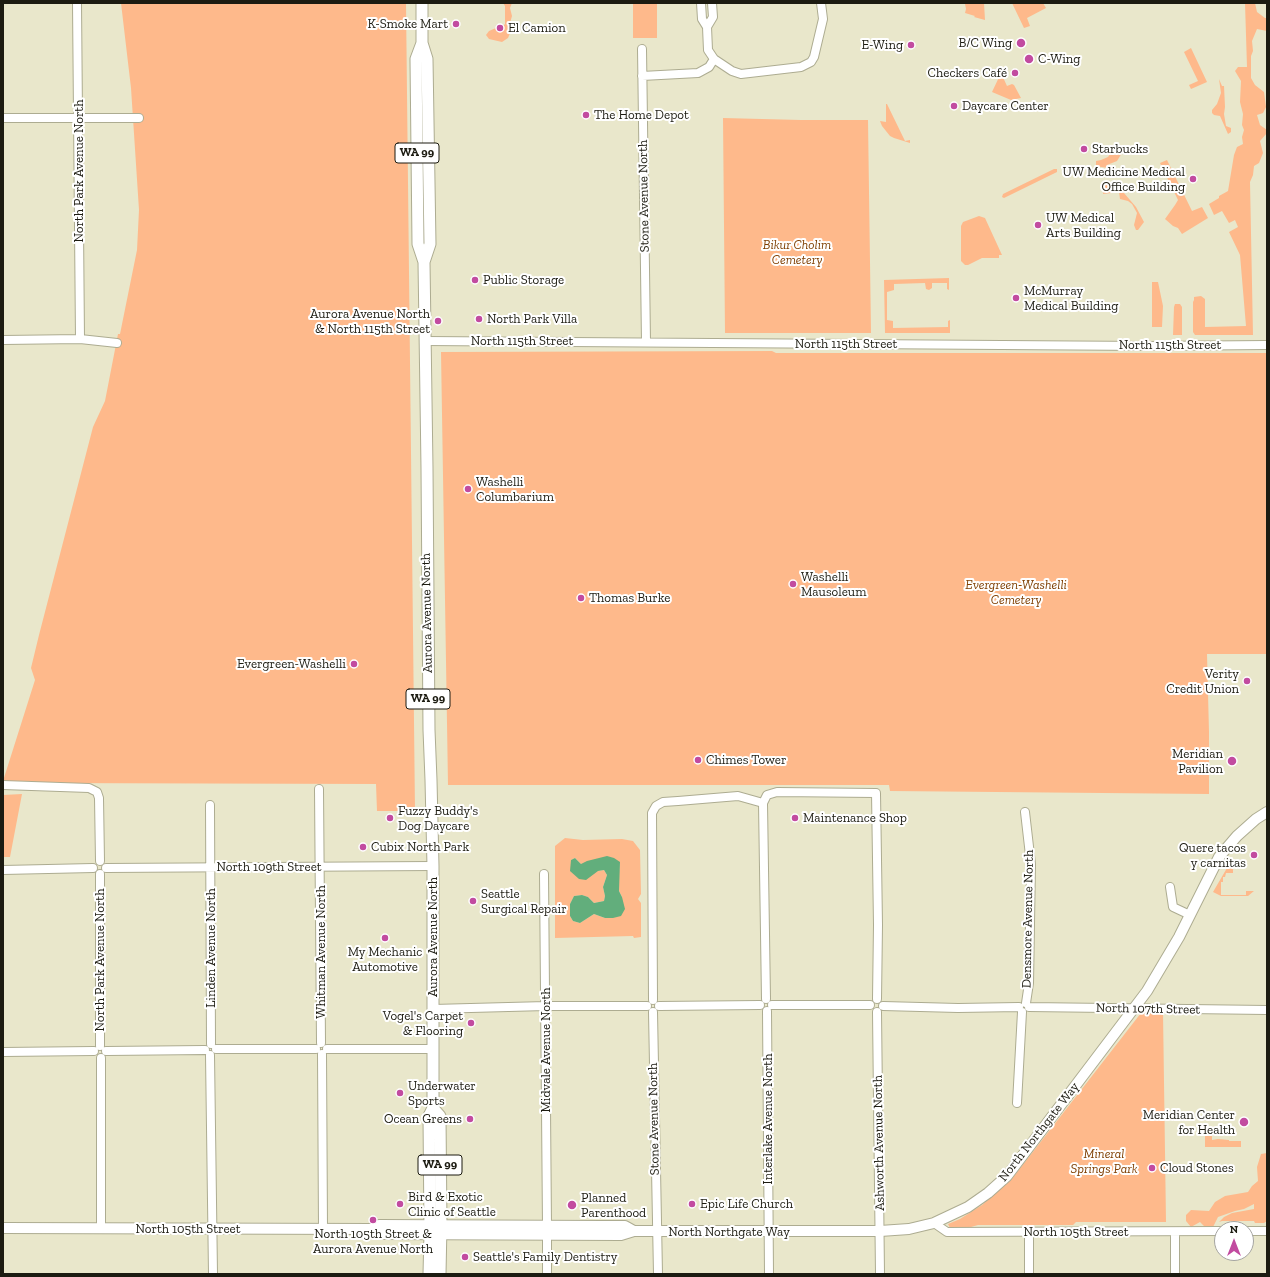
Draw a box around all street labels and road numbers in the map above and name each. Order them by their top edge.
street label: North Park Avenue North [71,100,87,242]
street label: Stone Avenue North [635,140,653,252]
road number: WA 99 [395,143,439,163]
street label: North 115th Street [471,333,573,349]
street label: North 115th Street [795,336,897,352]
street label: North 115th Street [1119,337,1221,353]
street label: Aurora Avenue North [418,553,436,673]
road number: WA 99 [406,689,450,709]
street label: Densmore Avenue North [1019,850,1037,988]
street label: North 109th Street [216,859,322,875]
street label: Aurora Avenue North [425,877,441,997]
street label: Whitman Avenue North [313,885,329,1019]
street label: Linden Avenue North [203,888,219,1008]
street label: North Park Avenue North [92,889,108,1031]
street label: Midvale Avenue North [538,987,554,1113]
street label: North 107th Street [1096,1000,1200,1018]
street label: Interlake Avenue North [760,1054,776,1184]
street label: Stone Avenue North [645,1063,663,1175]
street label: Ashworth Avenue North [870,1075,888,1211]
street label: North Northgate Way [995,1079,1083,1185]
road number: WA 99 [418,1155,462,1175]
street label: North 105th Street [136,1221,240,1237]
street label: North Northgate Way [668,1224,790,1240]
street label: North 105th Street [1024,1224,1128,1240]

